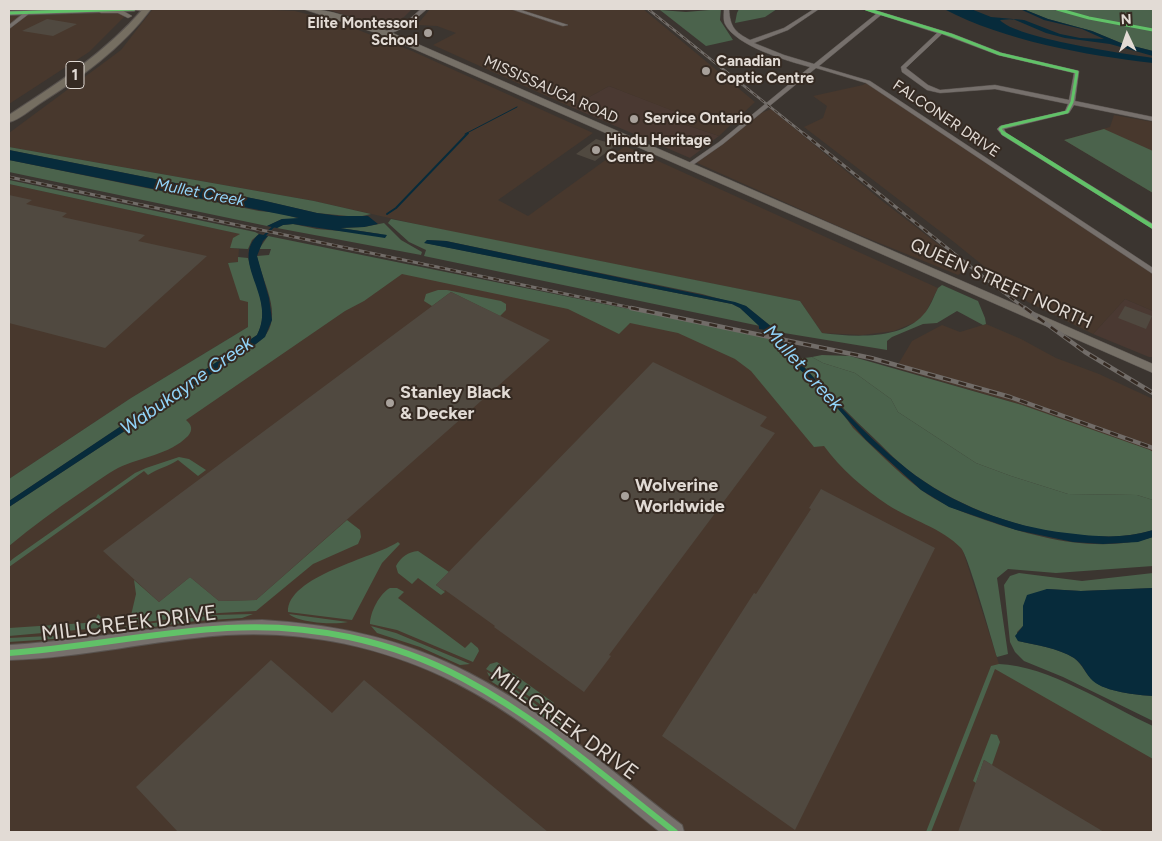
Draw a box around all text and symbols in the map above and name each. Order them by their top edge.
north arrow [1102,10,1152,60]
text: N [1120,11,1132,28]
place label: Elite Montessori School [307,15,418,50]
marker: Elite Montessori School [422,27,434,39]
street label: MISSISSAUGA ROAD [481,52,621,128]
place label: Canadian Coptic Centre [716,53,814,88]
road number: 1 [66,62,84,88]
marker: Canadian Coptic Centre [700,65,712,77]
street label: FALCONER DRIVE [889,77,1003,161]
place label: Service Ontario [644,110,752,128]
marker: Service Ontario [628,113,640,125]
place label: Hindu Heritage Centre [606,132,711,167]
marker: Hindu Heritage Centre [590,144,602,156]
water label: Mullet Creek [154,175,246,211]
street label: QUEEN STREET NORTH [907,234,1095,334]
water label: Mullet Creek [758,320,848,416]
water label: Wabukayne Creek [116,332,258,440]
place label: Stanley Black & Decker [400,382,511,424]
marker: Stanley Black & Decker [384,397,396,409]
place label: Wolverine Worldwide [635,475,725,518]
marker: Wolverine Worldwide [619,490,631,502]
street label: MILLCREEK DRIVE [40,601,218,647]
street label: MILLCREEK DRIVE [485,662,643,786]

